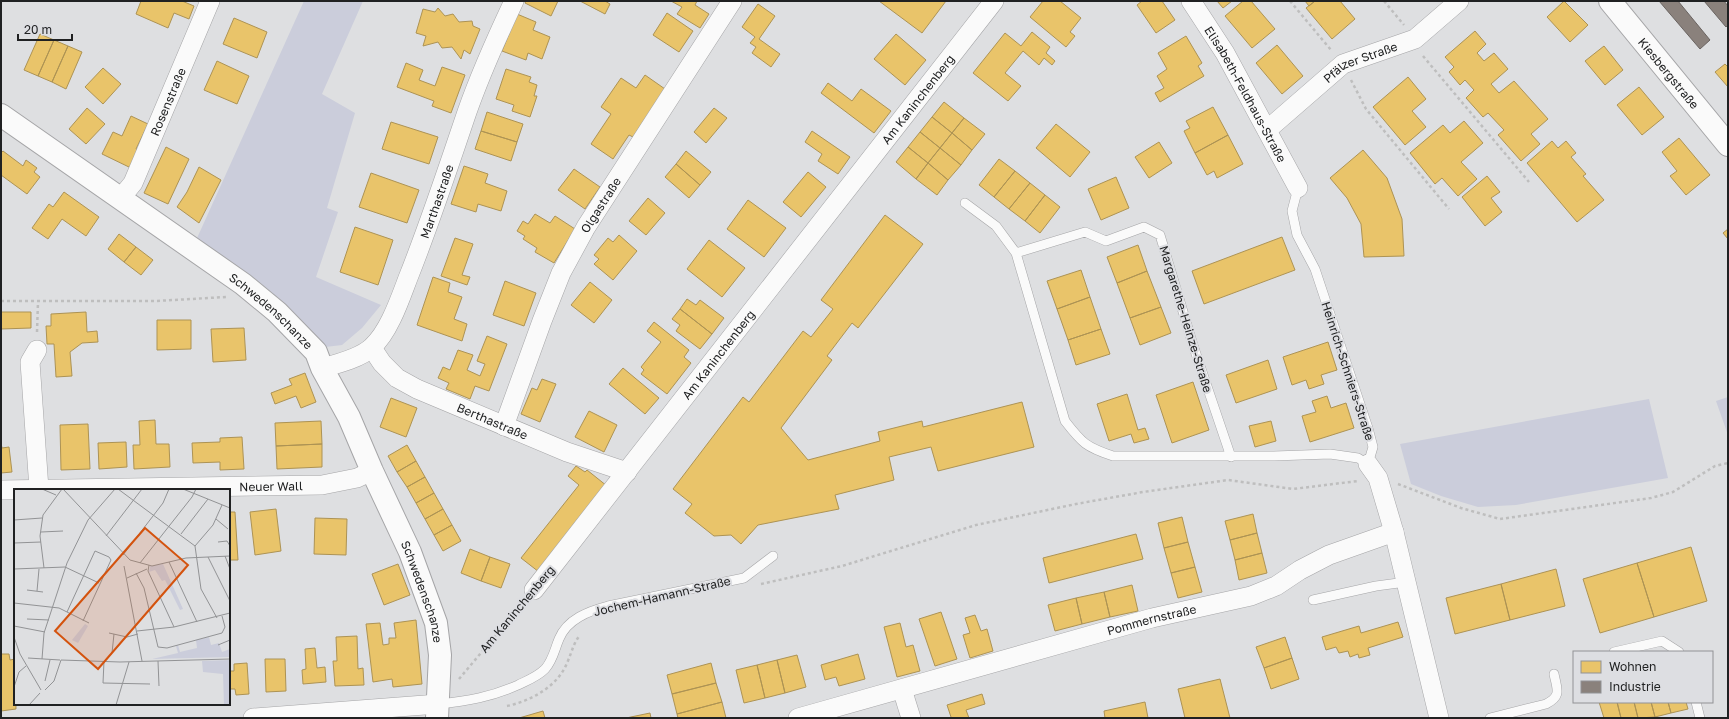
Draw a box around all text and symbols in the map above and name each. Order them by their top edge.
scale bar [18,16,72,42]
text: 20 m [24,22,52,37]
street label: Elisabeth-Feldhaus-Straße [1202,23,1290,165]
street label: Kiesbergstraße [1635,34,1703,112]
street label: Pfälzer Straße [1320,38,1399,86]
street label: Am Kaninchenberg [878,51,957,147]
street label: Rosenstraße [146,65,188,138]
street label: Marthastraße [416,162,456,240]
street label: Olgastraße [577,174,624,235]
street label: Margarethe-Heinze-Straße [1156,244,1216,394]
street label: Schwedenschanze [227,269,316,352]
street label: Heinrich-Schniers-Straße [1318,300,1378,442]
street label: Am Kaninchenberg [679,307,758,402]
street label: Berthastraße [455,399,530,442]
street label: Neuer Wall [239,478,303,494]
inset map [14,489,230,705]
street label: Schwedenschanze [398,538,446,644]
street label: Am Kaninchenberg [476,562,558,656]
street label: Jochem-Hamann-Straße [592,573,732,619]
street label: Pommernstraße [1105,601,1198,638]
legend [1573,651,1713,703]
text: Wohnen [1609,659,1656,674]
text: Industrie [1609,679,1661,694]

